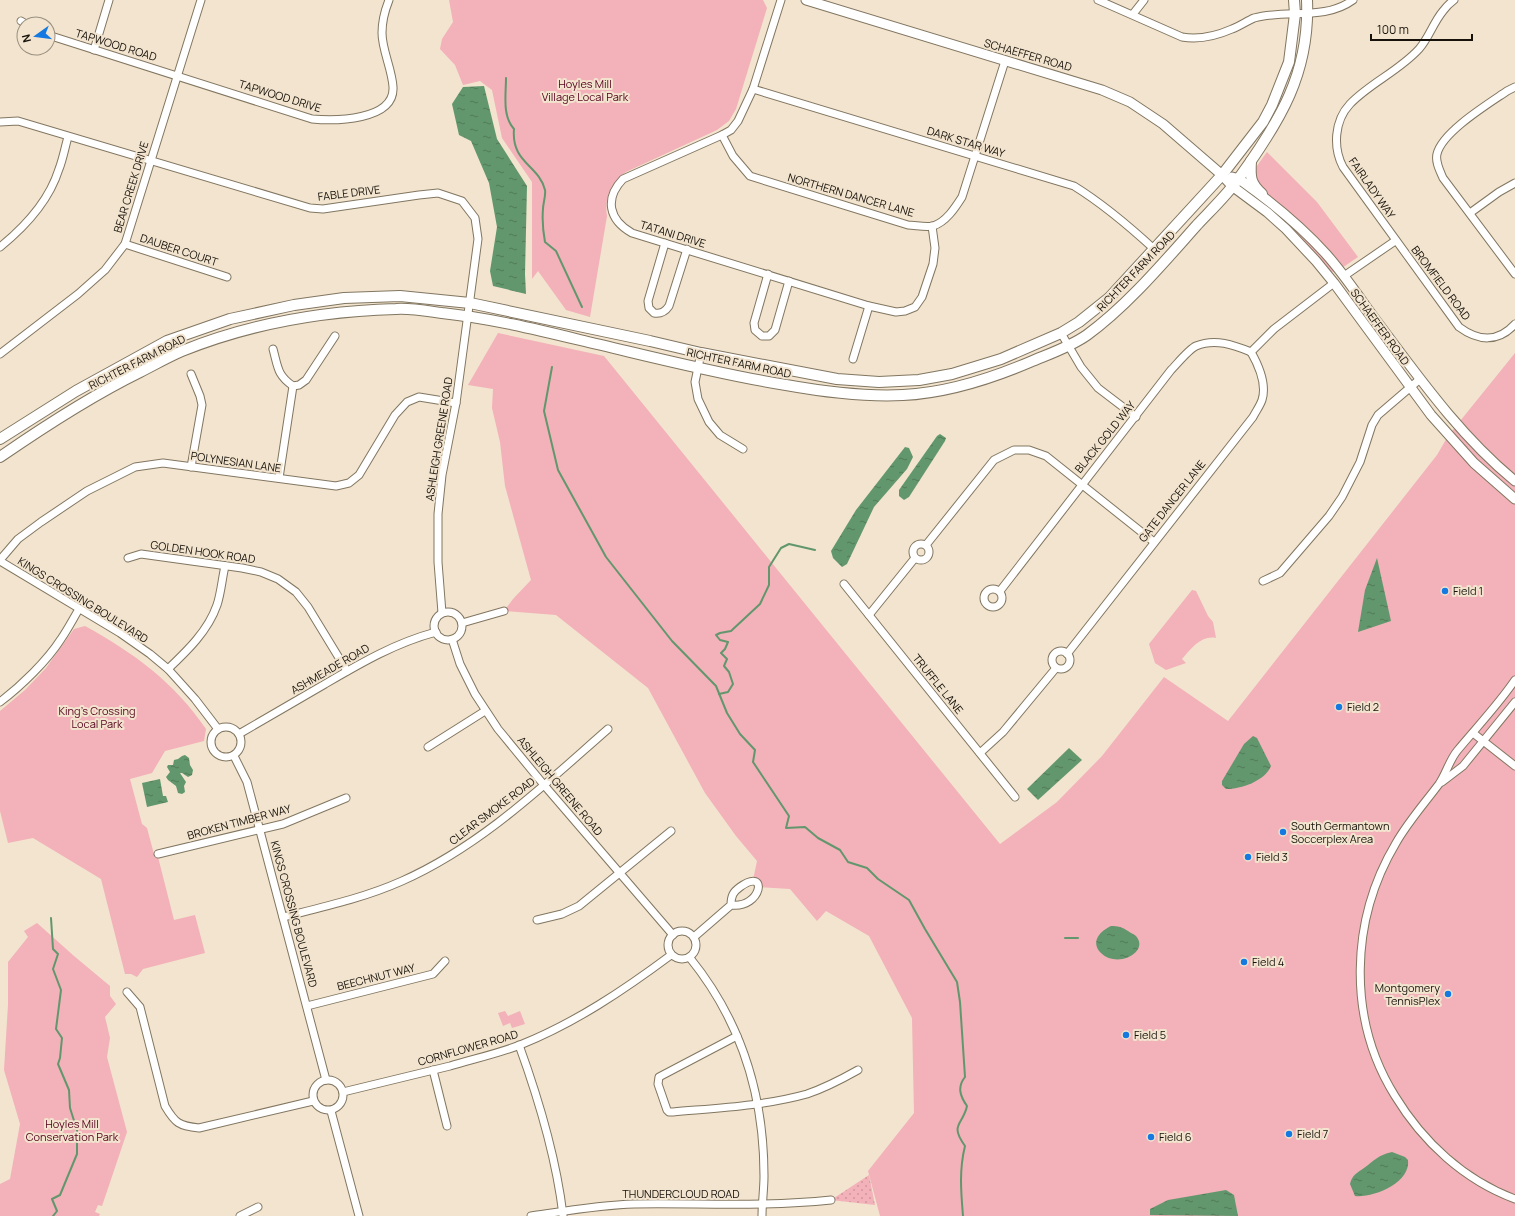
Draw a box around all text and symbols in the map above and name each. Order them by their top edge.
north arrow [16,16,56,56]
scale bar [1371,16,1472,42]
text: 100 m [1377,21,1409,38]
street label: TAPWOOD ROAD [74,25,159,64]
text: N [18,33,34,44]
street label: SCHAEFFER ROAD [982,35,1074,74]
street label: TAPWOOD DRIVE [237,76,323,115]
park label: Hoyles Mill Village Local Park [542,76,629,104]
street label: DARK STAR WAY [925,123,1008,161]
street label: BEAR CREEK DRIVE [109,139,152,234]
street label: FAIRLADY WAY [1346,154,1400,222]
street label: NORTHERN DANCER LANE [786,169,916,220]
street label: FABLE DRIVE [317,181,381,204]
street label: TATANI DRIVE [638,216,708,251]
street label: RICHTER FARM ROAD [1093,227,1178,314]
street label: DAUBER COURT [138,230,220,269]
street label: BROMFIELD ROAD [1408,242,1474,323]
street label: SCHAEFFER ROAD [1348,286,1413,368]
street label: RICHTER FARM ROAD [86,331,188,392]
street label: RICHTER FARM ROAD [685,344,793,381]
street label: ASHLEIGH GREENE ROAD [421,376,456,502]
street label: BLACK GOLD WAY [1071,397,1139,476]
street label: POLYNESIAN LANE [190,448,282,475]
street label: GATE DANCER LANE [1135,457,1208,545]
street label: GOLDEN HOOK ROAD [150,537,256,566]
street label: KINGS CROSSING BOULEVARD [15,553,151,646]
place label: Field 1 [1453,583,1483,598]
marker: Field 1 [1440,586,1450,596]
street label: ASHMEADE ROAD [288,640,372,697]
street label: TRUFFLE LANE [910,651,967,717]
place label: Field 2 [1347,699,1379,714]
marker: Field 2 [1334,702,1344,712]
park label: King's Crossing Local Park [58,703,136,731]
street label: ASHLEIGH GREENE ROAD [514,733,606,838]
street label: CLEAR SMOKE ROAD [446,773,538,848]
street label: BROKEN TIMBER WAY [185,800,293,843]
place label: South Germantown Soccerplex Area [1291,818,1390,846]
marker: South Germantown Soccerplex Area [1278,827,1288,837]
street label: KINGS CROSSING BOULEVARD [268,839,321,989]
place label: Field 3 [1256,849,1288,864]
marker: Field 3 [1243,852,1253,862]
place label: Field 4 [1252,954,1284,969]
marker: Field 4 [1239,957,1249,967]
street label: BEECHNUT WAY [335,959,417,993]
place label: Montgomery TennisPlex [1375,980,1440,1008]
marker: Montgomery TennisPlex [1443,989,1453,999]
street label: CORNFLOWER ROAD [416,1026,520,1069]
place label: Field 5 [1134,1027,1166,1042]
marker: Field 5 [1121,1030,1131,1040]
park label: Hoyles Mill Conservation Park [26,1116,119,1144]
place label: Field 7 [1297,1126,1328,1141]
place label: Field 6 [1159,1129,1192,1144]
marker: Field 7 [1284,1129,1294,1139]
marker: Field 6 [1146,1132,1156,1142]
street label: THUNDERCLOUD ROAD [622,1186,740,1201]

